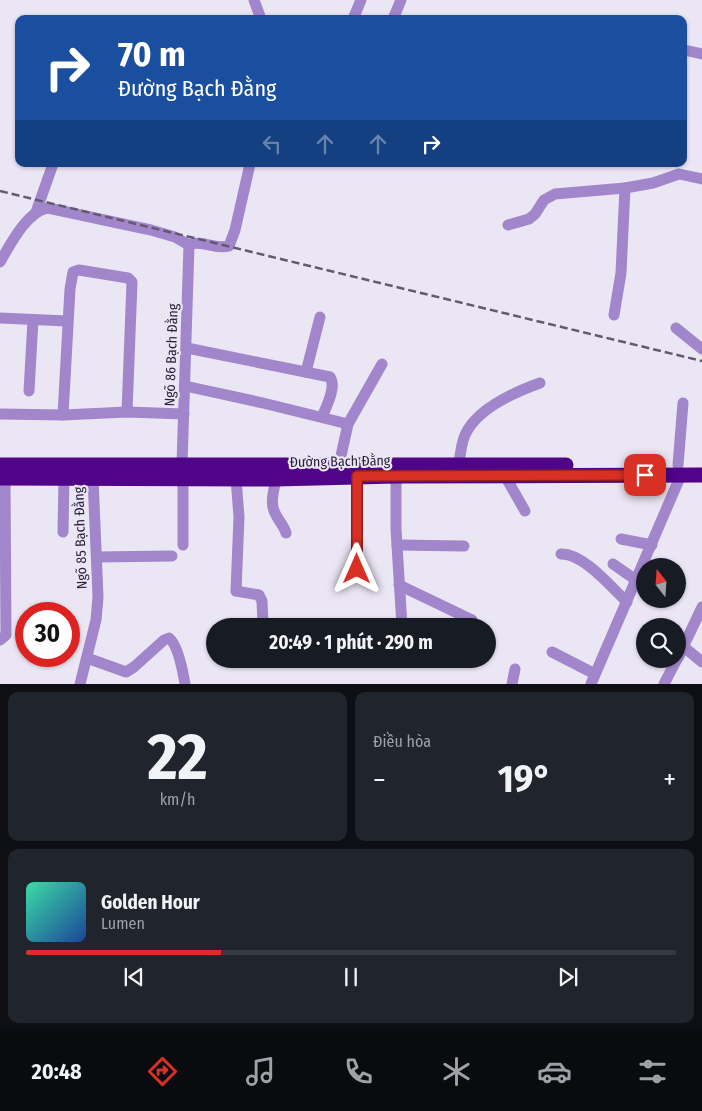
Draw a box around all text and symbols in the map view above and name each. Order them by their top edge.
text: 70 m [118,33,186,75]
icon: right [35,35,100,100]
text: Đường Bạch Đằng [118,75,276,102]
icon: left [258,130,286,158]
icon: ahead [311,130,339,158]
icon: ahead [364,130,392,158]
icon: right [417,130,445,158]
street label: Ngõ 86 Bạch Đằng [160,303,182,407]
street label: Đường Bạch Đằng [289,451,391,471]
pin [624,454,666,496]
icon: arrive [631,461,659,489]
street label: Ngõ 85 Bạch Đằng [69,486,91,589]
position arrow [330,542,382,594]
north arrow [636,558,686,608]
map controls [636,558,686,668]
speed limit sign: 30 [15,602,80,667]
button: search [636,618,686,668]
text: 20:49 · 1 phút · 290 m [269,631,433,654]
text: 22 [147,718,208,796]
text: Điều hòa [373,732,431,751]
text: 19° [498,756,551,802]
text: − [373,763,386,796]
text: + [663,763,676,796]
text: km/h [160,790,195,809]
text: Golden Hour [101,891,200,914]
text: Lumen [101,914,145,933]
icon: previous [120,963,148,991]
icon: pause [337,963,365,991]
icon: next [554,963,582,991]
icon: directions [145,1054,180,1089]
icon: music [243,1054,278,1089]
icon: phone [341,1054,376,1089]
icon: climate [439,1054,474,1089]
icon: car [537,1054,572,1089]
icon: filters [635,1054,670,1089]
text: 20:48 [32,1058,82,1085]

